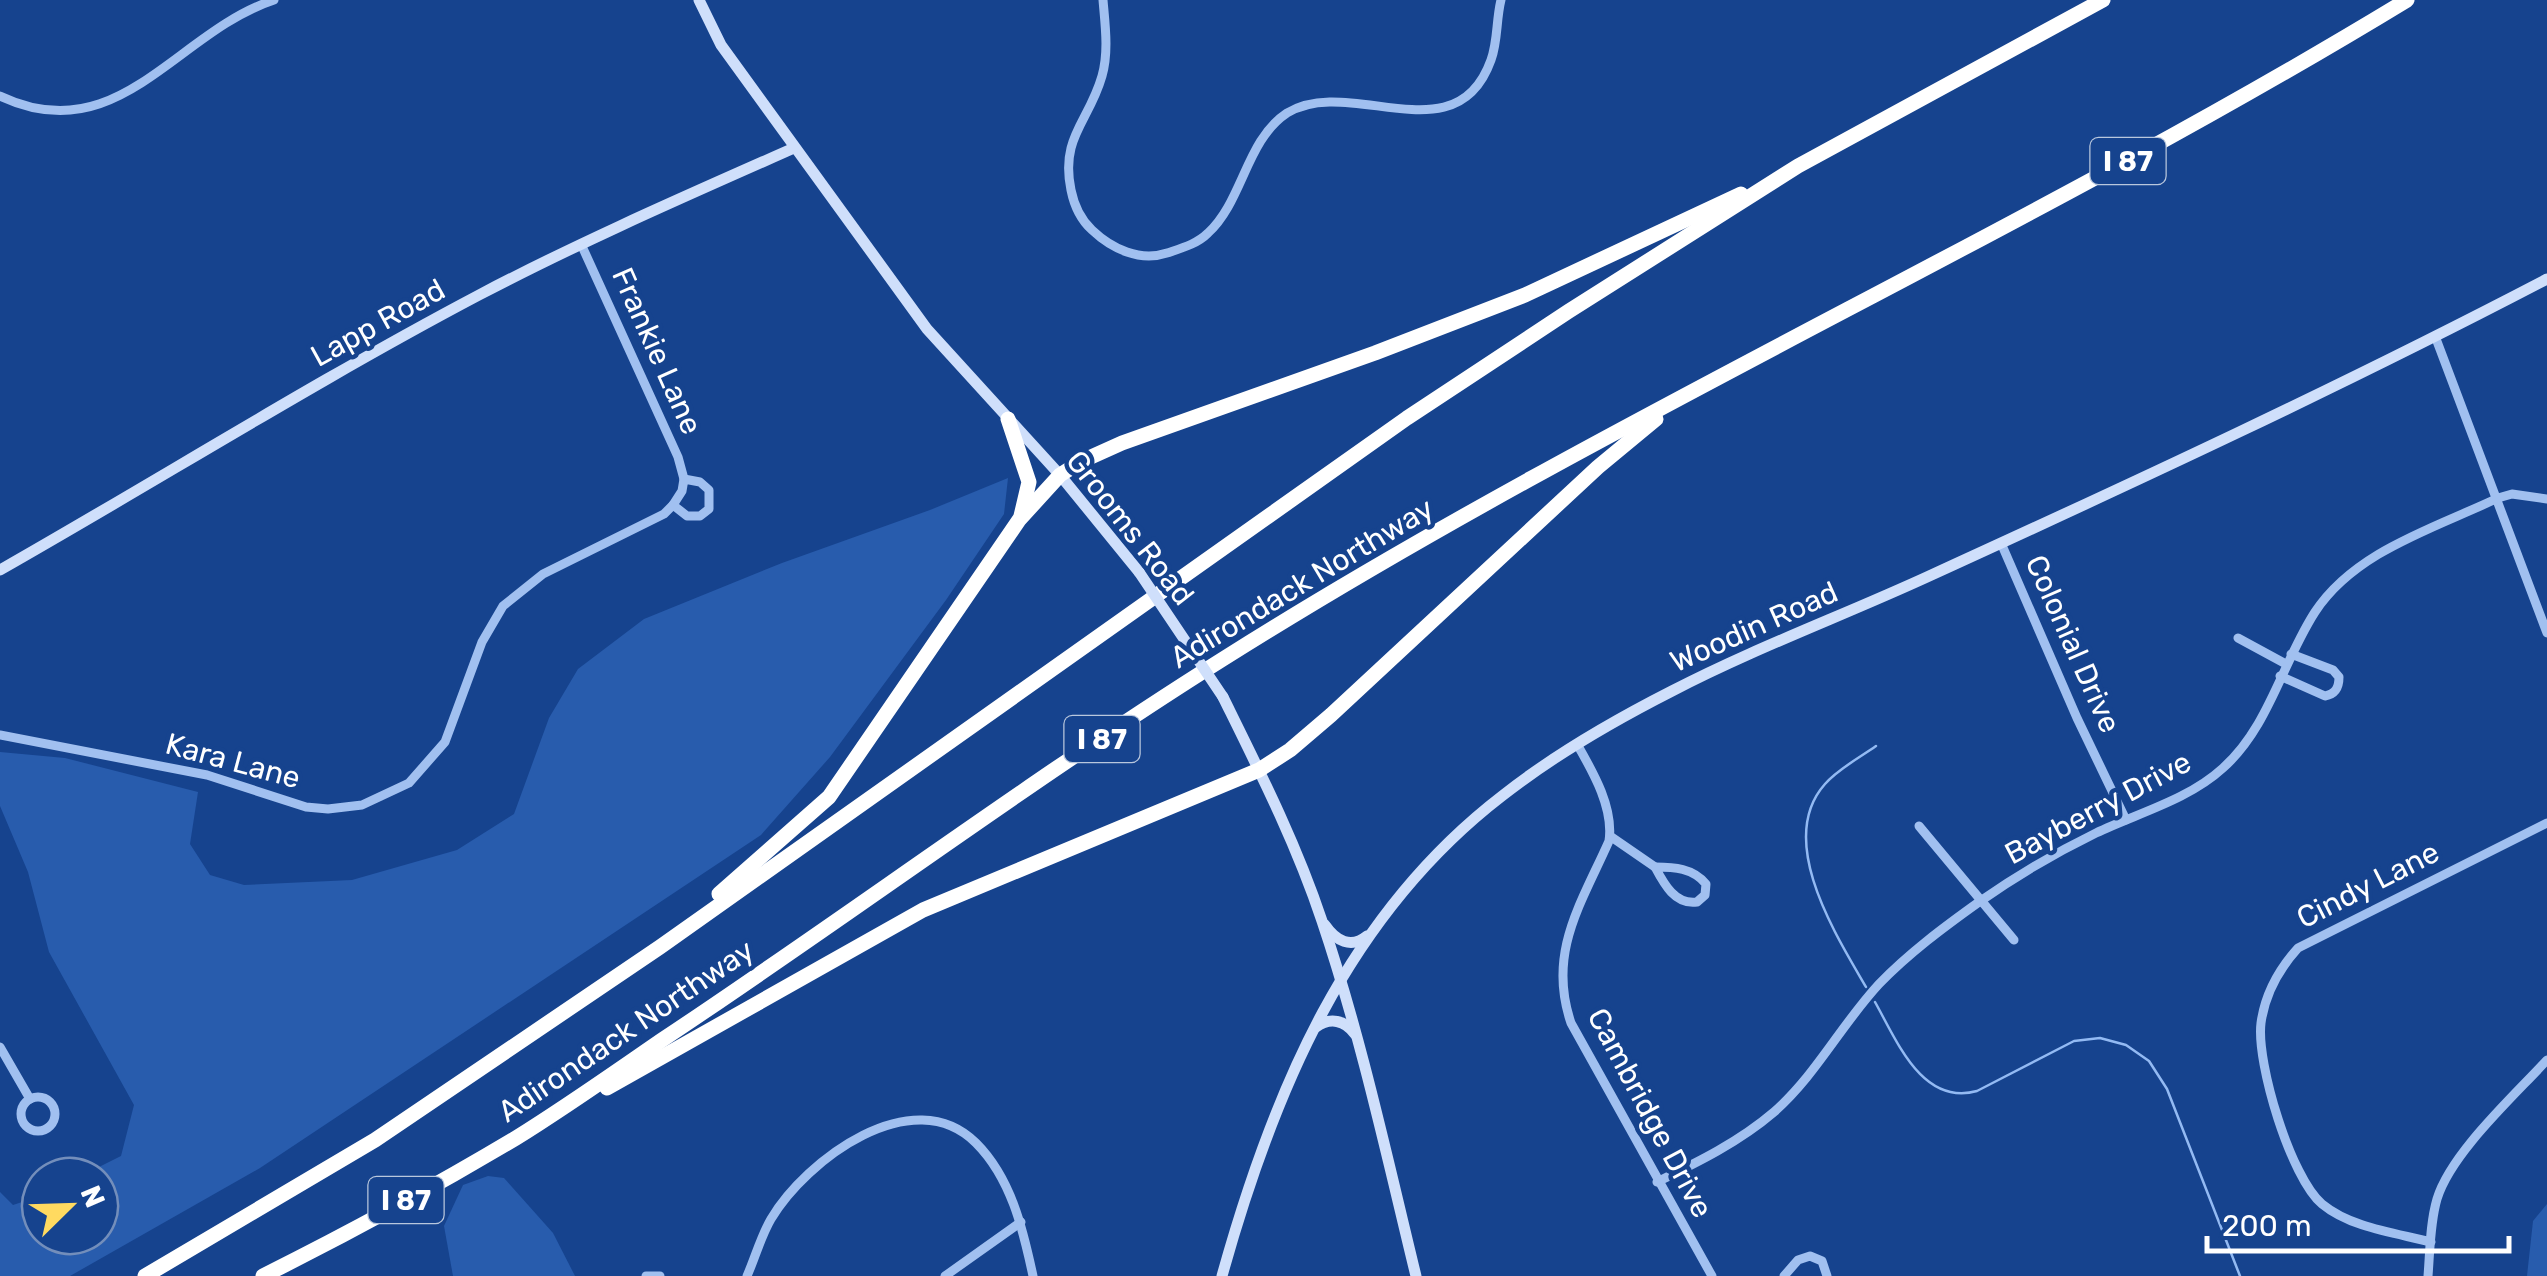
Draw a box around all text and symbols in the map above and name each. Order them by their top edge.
road number: I 87 [2090,138,2166,184]
street label: Frankie Lane [604,262,710,440]
street label: Lapp Road [305,271,451,375]
street label: Grooms Road [1058,443,1202,613]
street label: Adirondack Northway [1164,490,1440,676]
street label: Colonial Drive [2018,550,2128,738]
street label: Woodin Road [1665,574,1843,680]
road number: I 87 [1064,716,1140,762]
street label: Kara Lane [162,726,304,796]
street label: Bayberry Drive [1999,744,2197,872]
street label: Cindy Lane [2291,834,2445,936]
street label: Adirondack Northway [491,932,761,1130]
street label: Cambridge Drive [1580,1002,1720,1224]
north arrow [20,1156,120,1256]
road number: I 87 [368,1177,444,1223]
text: N [73,1181,112,1212]
scale bar [2207,1191,2510,1253]
text: 200 m [2222,1208,2312,1244]

